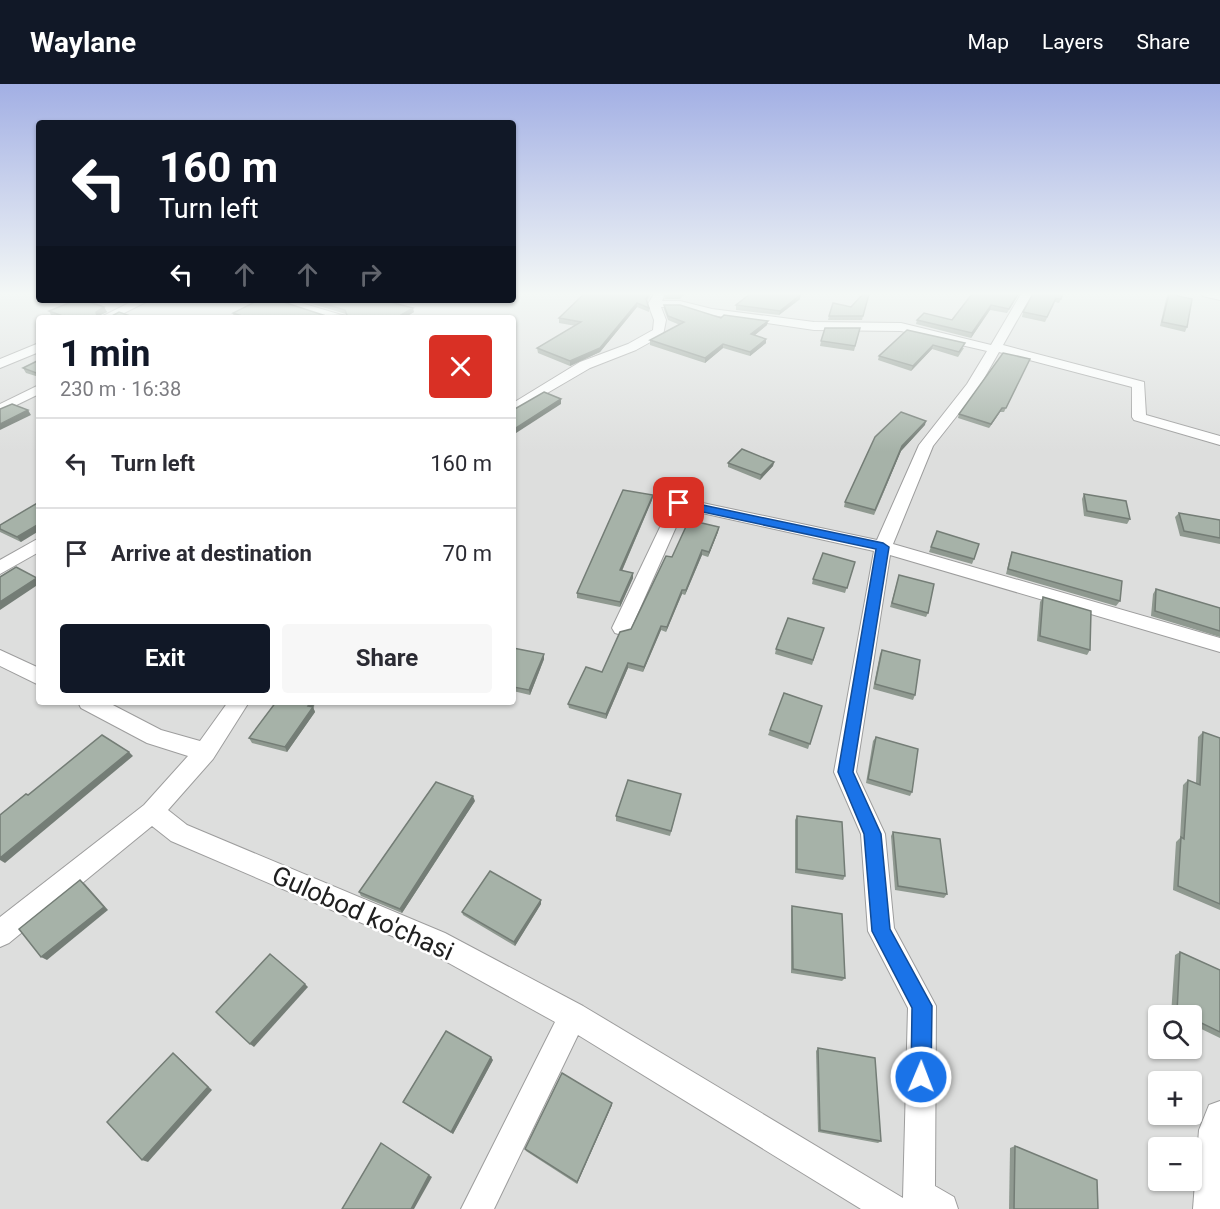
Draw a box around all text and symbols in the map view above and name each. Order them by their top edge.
text: Waylane [30,26,136,59]
text: Map [967,30,1009,54]
text: Layers [1042,30,1103,54]
text: Share [1136,30,1190,54]
text: 160 m [159,143,278,192]
icon: left [60,144,138,222]
text: Turn left [159,193,259,225]
icon: left [165,258,198,291]
icon: ahead [228,258,261,291]
icon: ahead [291,258,324,291]
icon: right [354,258,387,291]
text: 1 min [60,333,151,375]
button: close [429,335,492,398]
text: 230 m · 16:38 [60,377,181,401]
icon: left [60,447,93,480]
text: Turn left [111,451,195,476]
text: 160 m [430,451,492,476]
pin [653,477,704,528]
icon: arrive [662,486,695,519]
icon: arrive [60,537,93,570]
text: Arrive at destination [111,541,312,566]
text: 70 m [443,541,492,566]
button: Exit [60,624,270,693]
button: Share [282,624,492,693]
street label: Gulobod ko'chasi [268,860,458,966]
map controls [1148,1005,1202,1191]
button: search [1148,1005,1202,1059]
position arrow [889,1045,953,1109]
button: + [1148,1071,1202,1125]
button: − [1148,1137,1202,1191]

